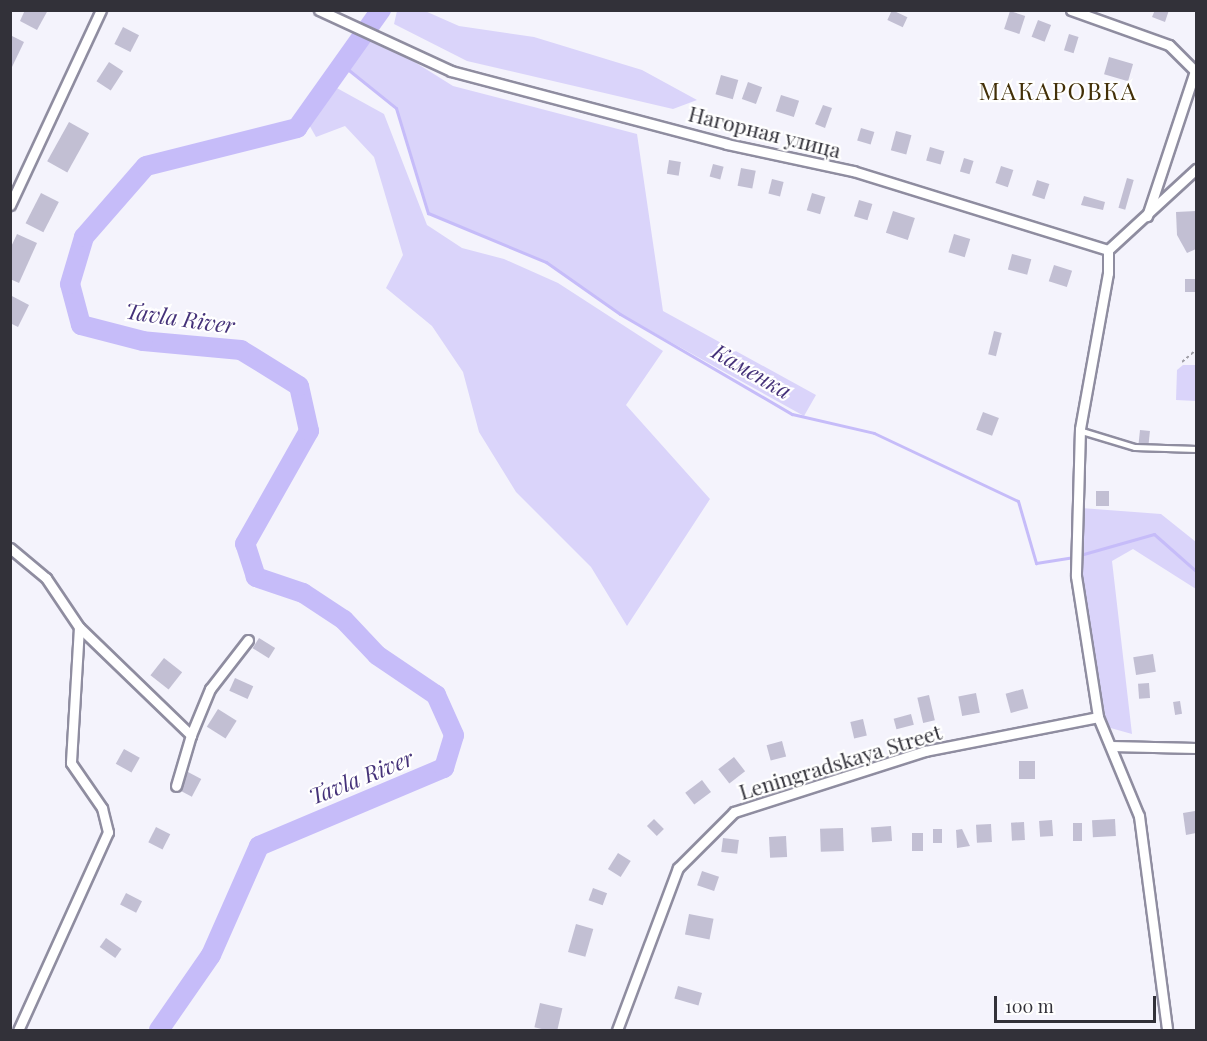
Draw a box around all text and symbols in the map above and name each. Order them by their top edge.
district label: МАКАРОВКА [979,77,1137,105]
street label: Нагорная улица [686,100,844,162]
water label: Tavla River [124,297,236,339]
water label: Каменка [708,338,796,404]
street label: Leningradskaya Street [736,718,944,804]
water label: Tavla River [305,744,417,810]
scale bar [997,984,1159,1022]
text: 100 m [1005,994,1054,1018]

